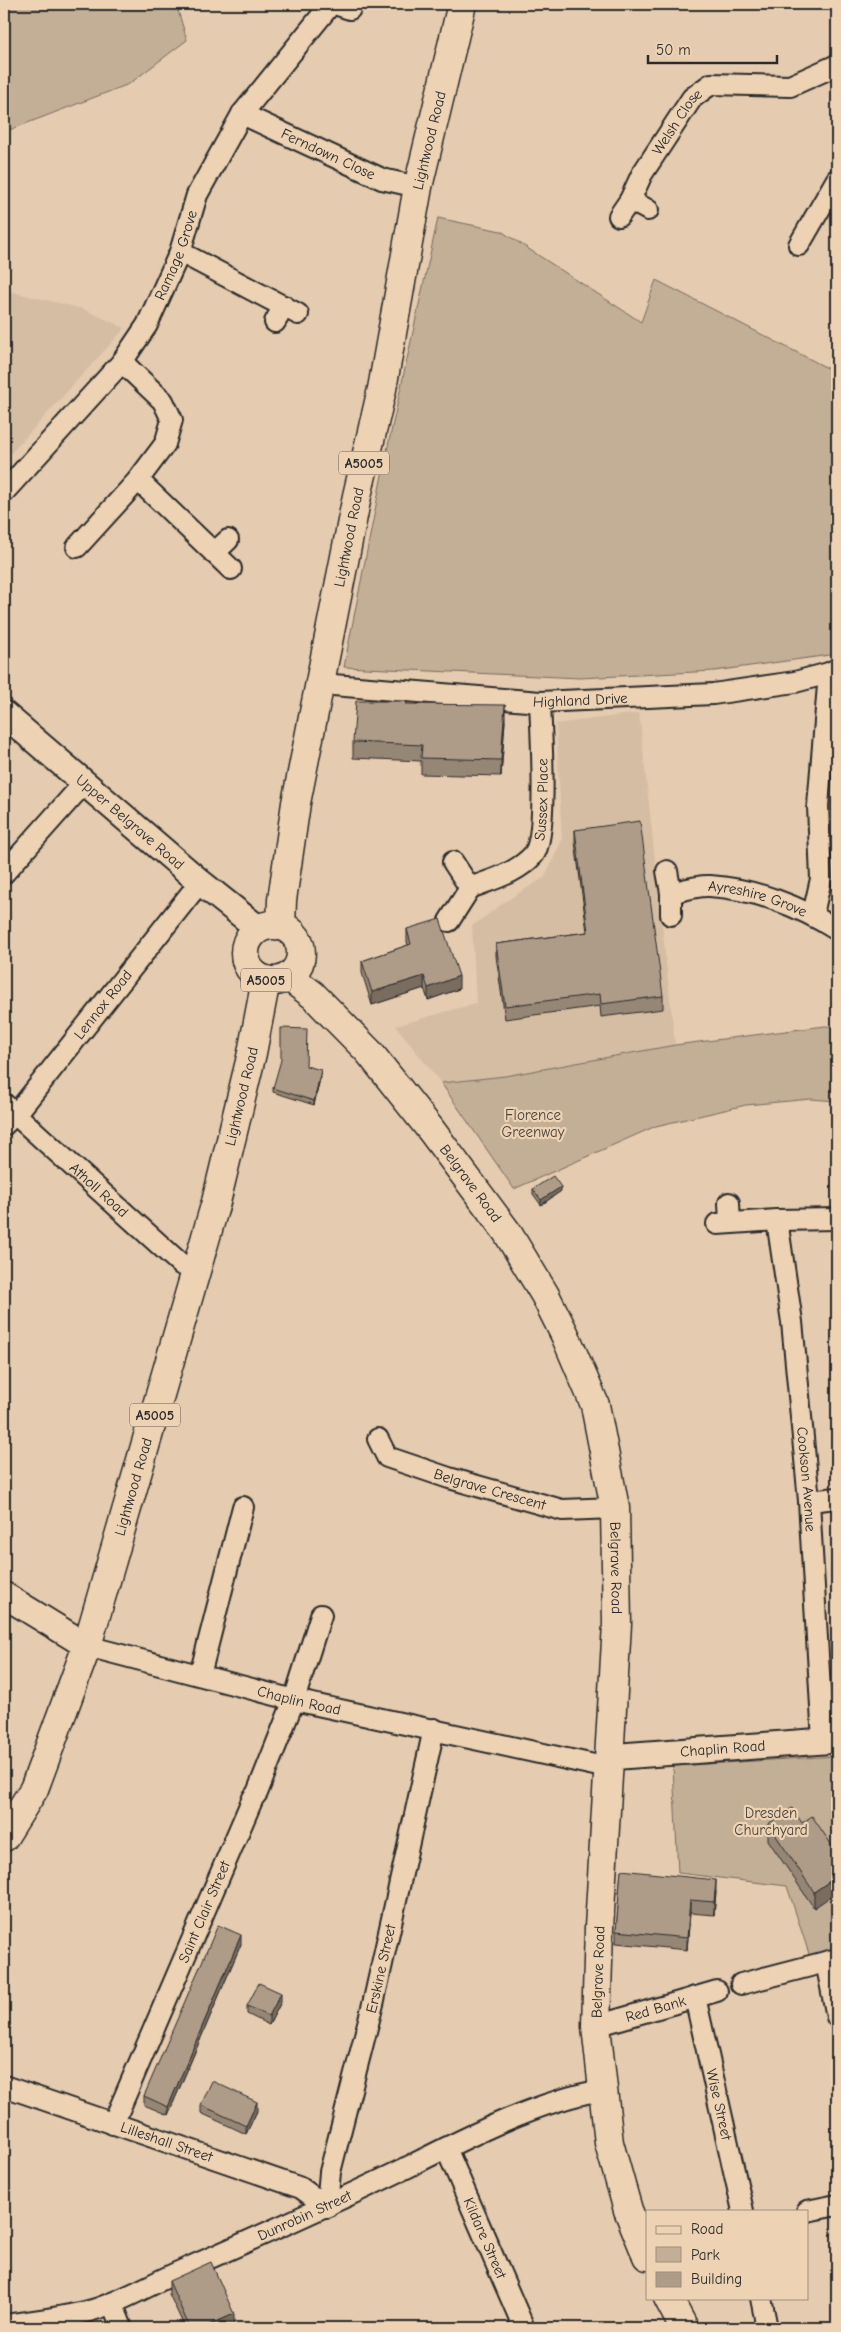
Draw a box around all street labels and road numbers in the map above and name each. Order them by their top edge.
street label: Welsh Close [648,84,706,158]
street label: Lightwood Road [409,89,450,192]
street label: Ferndown Close [278,124,379,184]
street label: Ramage Grove [150,208,201,303]
road number: A5005 [339,452,389,474]
street label: Lightwood Road [330,486,368,589]
street label: Highland Drive [532,689,629,711]
street label: Sussex Place [530,758,552,842]
street label: Upper Belgrave Road [72,771,188,874]
street label: Ayreshire Grove [707,877,810,921]
street label: Lennox Road [70,966,136,1043]
road number: A5005 [241,968,291,992]
street label: Lightwood Road [221,1046,262,1148]
street label: Belgrave Road [436,1141,506,1226]
street label: Atholl Road [66,1159,132,1221]
road number: A5005 [130,1404,180,1426]
street label: Cookson Avenue [793,1426,820,1533]
street label: Lightwood Road [111,1436,156,1538]
street label: Belgrave Crescent [431,1464,549,1514]
street label: Belgrave Road [606,1522,626,1614]
street label: Chaplin Road [255,1682,343,1719]
street label: Chaplin Road [679,1736,766,1761]
street label: Saint Clair Street [174,1857,234,1966]
street label: Erskine Street [362,1922,400,2015]
street label: Belgrave Road [587,1926,609,2018]
street label: Red Bank [623,1991,688,2026]
street label: Wise Street [702,2067,736,2142]
street label: Lilleshall Street [118,2118,216,2166]
street label: Dunrobin Street [255,2186,355,2245]
street label: Kildare Street [459,2195,511,2282]

